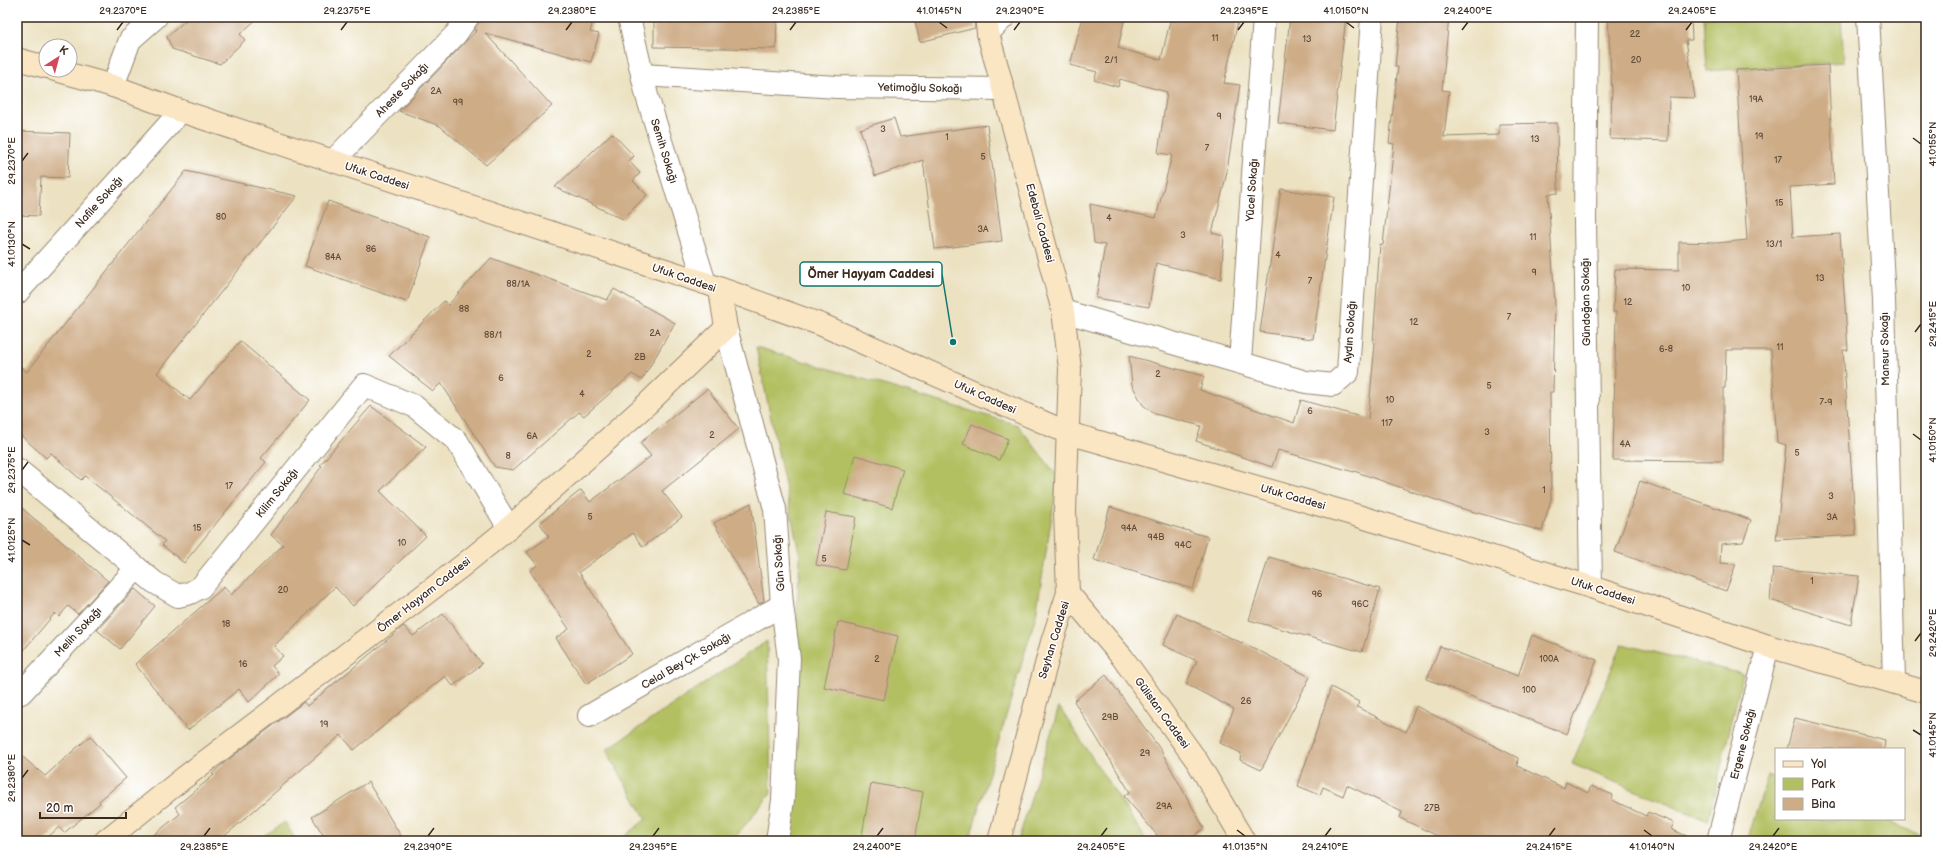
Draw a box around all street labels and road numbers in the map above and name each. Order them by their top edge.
street label: Aheste Sokağı [373,60,431,120]
street label: Yetimoğlu Sokağı [877,81,962,95]
street label: Semih Sokağı [648,117,680,185]
street label: Yücel Sokağı [1243,158,1261,223]
street label: Ufuk Caddesi [343,159,411,193]
street label: Nafile Sokağı [72,174,126,230]
street label: Edebali Caddesi [1023,182,1057,264]
street label: Gündoğan Sokağı [1579,258,1593,346]
street label: Ufuk Caddesi [650,261,718,295]
street label: Aydın Sokağı [1341,300,1359,364]
street label: Mansur Sokağı [1878,312,1892,386]
street label: Ufuk Caddesi [952,377,1018,417]
street label: Kilim Sokağı [253,466,301,520]
street label: Ufuk Caddesi [1259,482,1327,512]
street label: Gün Sokağı [771,534,787,592]
street label: Ömer Hayyam Caddesi [374,554,473,635]
street label: Ufuk Caddesi [1569,574,1637,608]
street label: Seyhan Caddesi [1036,600,1072,680]
street label: Melih Sokağı [52,604,104,660]
street label: Celal Bey Çk. Sokağı [639,630,733,692]
street label: Gülistan Caddesi [1132,675,1192,751]
street label: Ergene Sokağı [1728,707,1758,781]

